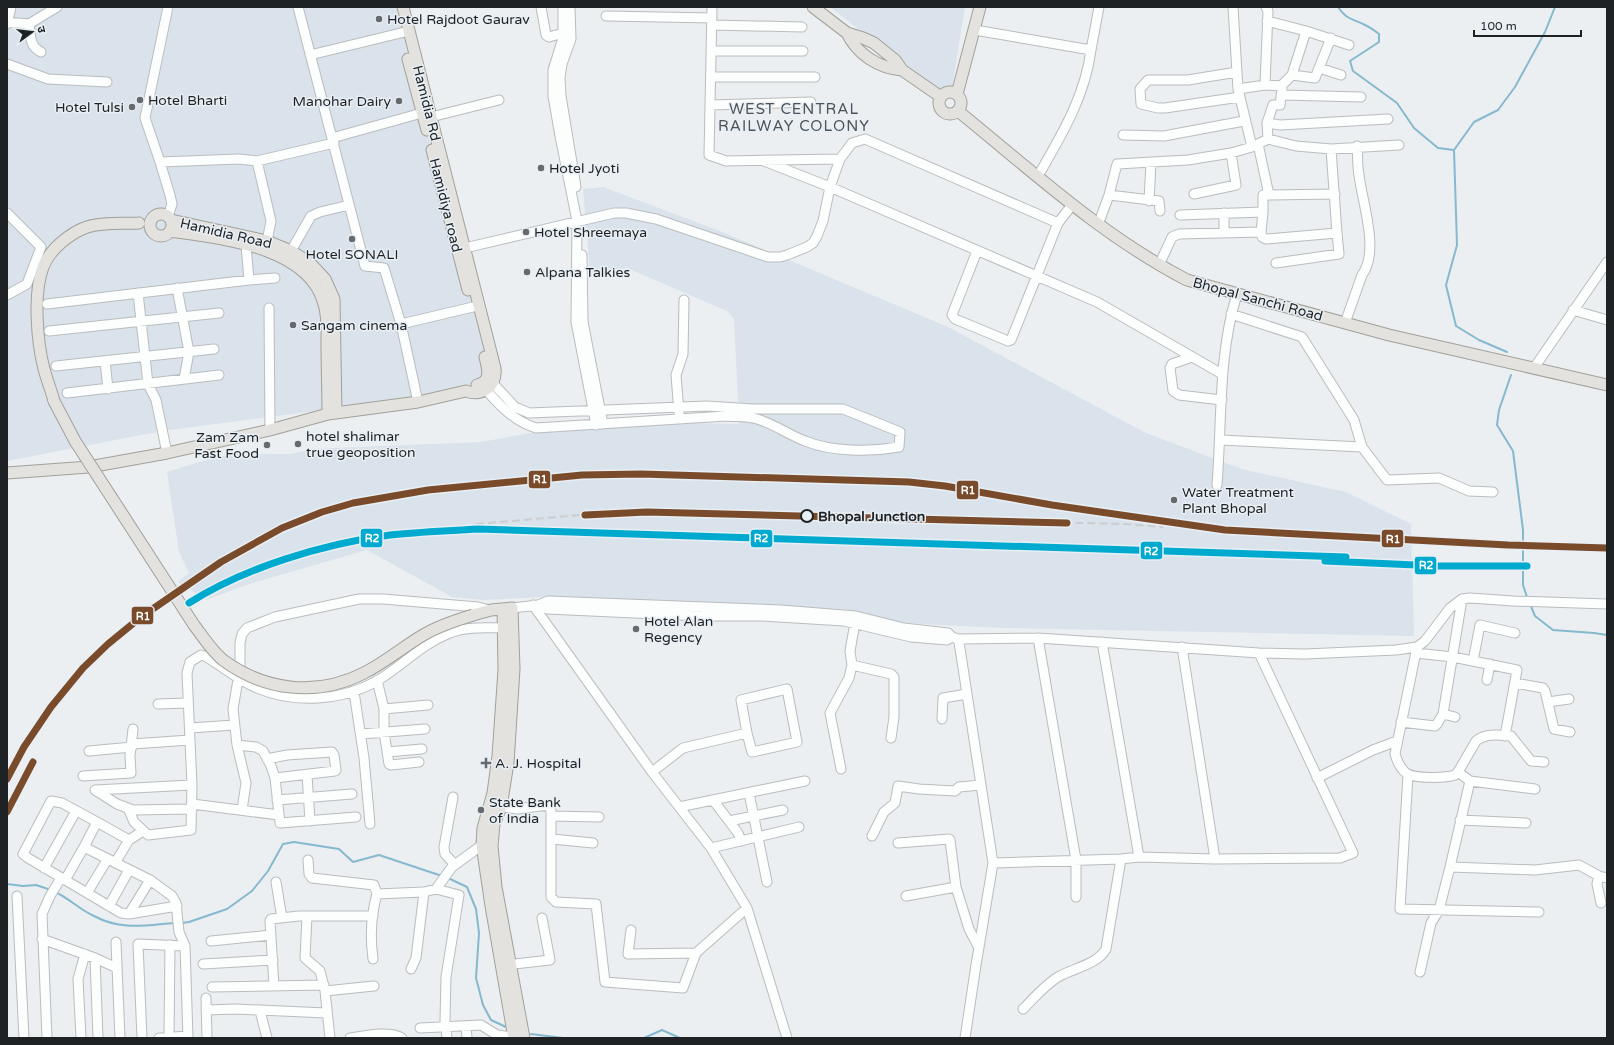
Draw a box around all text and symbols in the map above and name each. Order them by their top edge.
place label: Hotel Rajdoot Gaurav [387,11,530,28]
north arrow [12,12,52,52]
scale bar [1474,12,1581,38]
marker: Hotel Rajdoot Gaurav [374,14,384,24]
text: 100 m [1480,19,1517,33]
text: उ [34,25,48,35]
street label: Hamidia Rd [409,64,444,143]
place label: Hotel Bharti [148,92,227,109]
place label: Manohar Dairy [293,93,391,110]
marker: Hotel Bharti [135,95,145,105]
marker: Manohar Dairy [394,96,404,106]
place label: Hotel Tulsi [55,99,124,116]
district label: WEST CENTRAL RAILWAY COLONY [718,100,870,135]
marker: Hotel Tulsi [127,102,137,112]
street label: Hamidiya road [426,156,465,254]
place label: Hotel Jyoti [549,160,619,177]
marker: Hotel Jyoti [536,163,546,173]
street label: Hamidia Road [178,215,273,252]
place label: Hotel Shreemaya [534,224,647,241]
marker: Hotel Shreemaya [521,227,531,237]
marker: Hotel SONALI [347,234,357,244]
place label: Hotel SONALI [306,246,398,263]
place label: Alpana Talkies [535,264,630,281]
marker: Alpana Talkies [522,267,532,277]
street label: Bhopal Sanchi Road [1191,274,1325,325]
place label: Sangam cinema [301,317,407,334]
marker: Sangam cinema [288,320,298,330]
place label: hotel shalimar true geoposition [306,428,416,461]
place label: Zam Zam Fast Food [194,429,259,462]
marker: hotel shalimar true geoposition [293,439,303,449]
marker: Zam Zam Fast Food [262,440,272,450]
line badge: R1 [528,470,551,489]
text: R1 [533,473,547,486]
line badge: R1 [956,480,979,500]
text: R1 [961,484,975,497]
place label: Water Treatment Plant Bhopal [1182,484,1294,517]
marker: Water Treatment Plant Bhopal [1169,495,1179,505]
place label: Bhopal Junction [818,508,925,525]
marker: Bhopal Junction [800,509,814,523]
line badge: R2 [360,528,383,548]
line badge: R2 [750,529,773,548]
line badge: R1 [1381,529,1404,548]
text: R2 [365,532,379,545]
text: R2 [754,532,768,545]
text: R1 [1386,533,1400,546]
line badge: R2 [1140,541,1163,560]
text: R2 [1144,545,1158,558]
line badge: R2 [1414,556,1437,575]
text: R2 [1419,559,1433,572]
line badge: R1 [131,606,154,625]
text: R1 [136,610,150,623]
place label: Hotel Alan Regency [644,613,713,646]
marker: Hotel Alan Regency [631,624,641,634]
place label: A. J. Hospital [495,755,581,772]
marker: A. J. Hospital [480,757,492,769]
place label: State Bank of India [489,794,561,827]
marker: State Bank of India [476,805,486,815]

